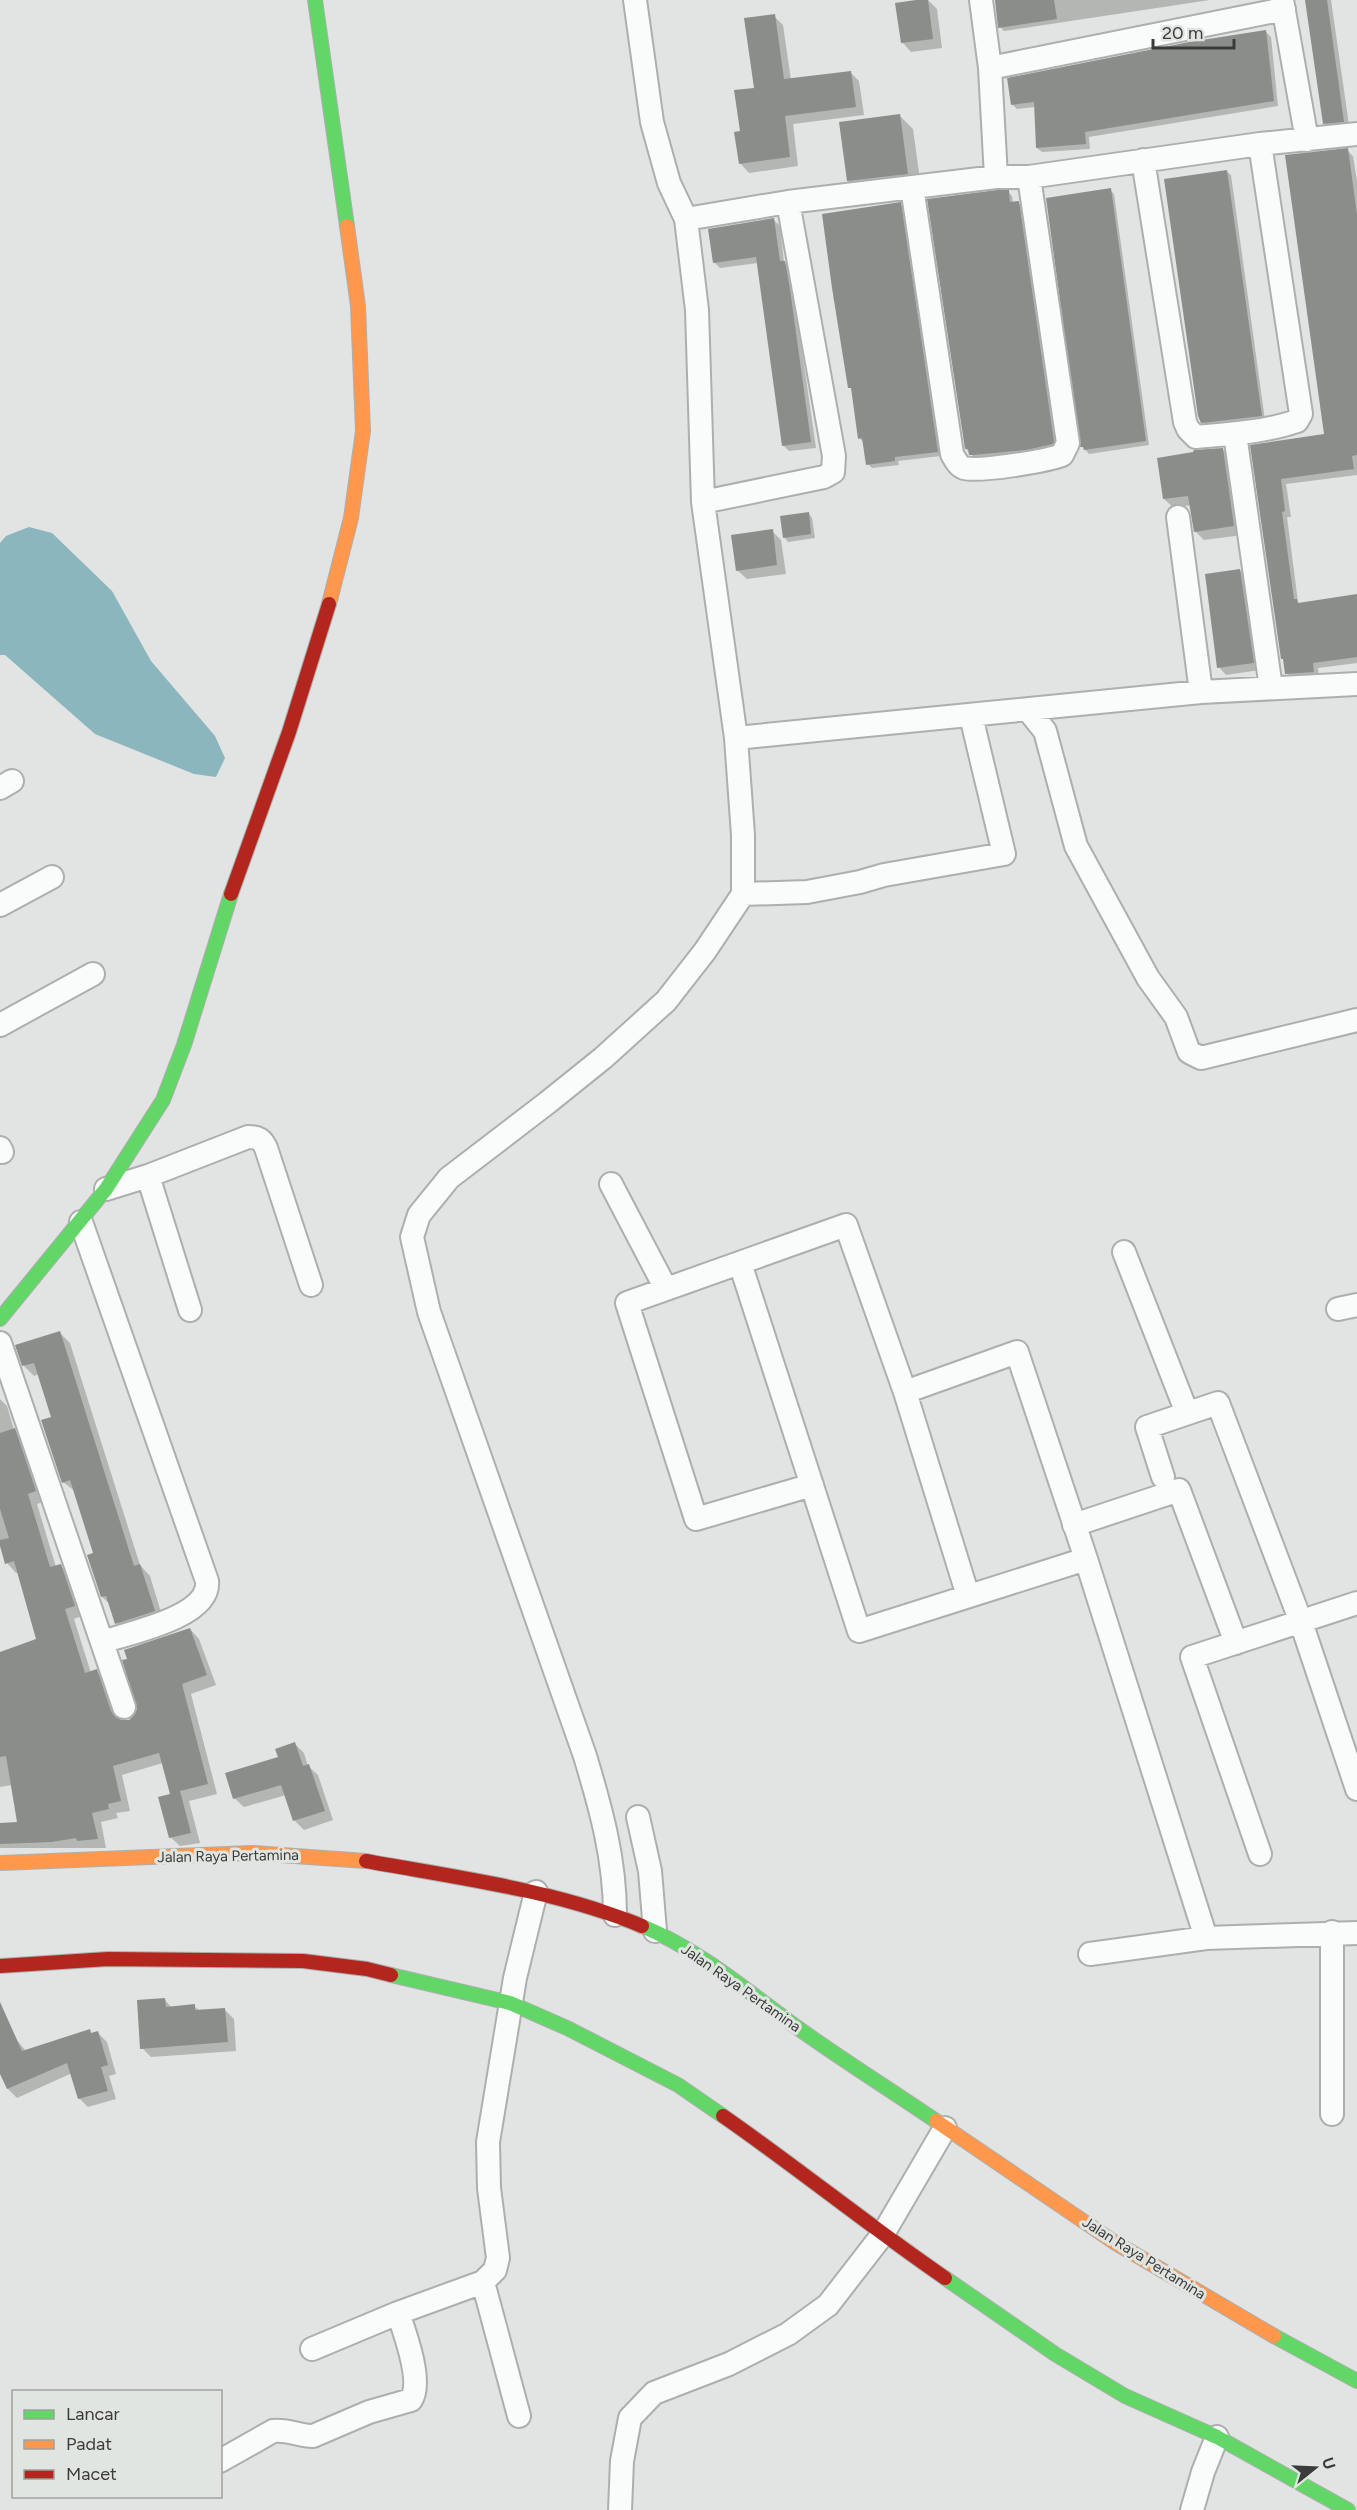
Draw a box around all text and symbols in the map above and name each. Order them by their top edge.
scale bar [1153,12,1234,50]
text: 20 m [1162,22,1203,44]
street label: Jalan Raya Pertamina [157,1846,299,1866]
street label: Jalan Raya Pertamina [678,1940,804,2036]
street label: Jalan Raya Pertamina [1079,2213,1209,2303]
legend [12,2390,222,2498]
text: Lancar [66,2403,120,2425]
text: Padat [66,2433,112,2455]
north arrow [1285,2438,1345,2498]
text: U [1318,2455,1340,2472]
text: Macet [66,2463,117,2485]

